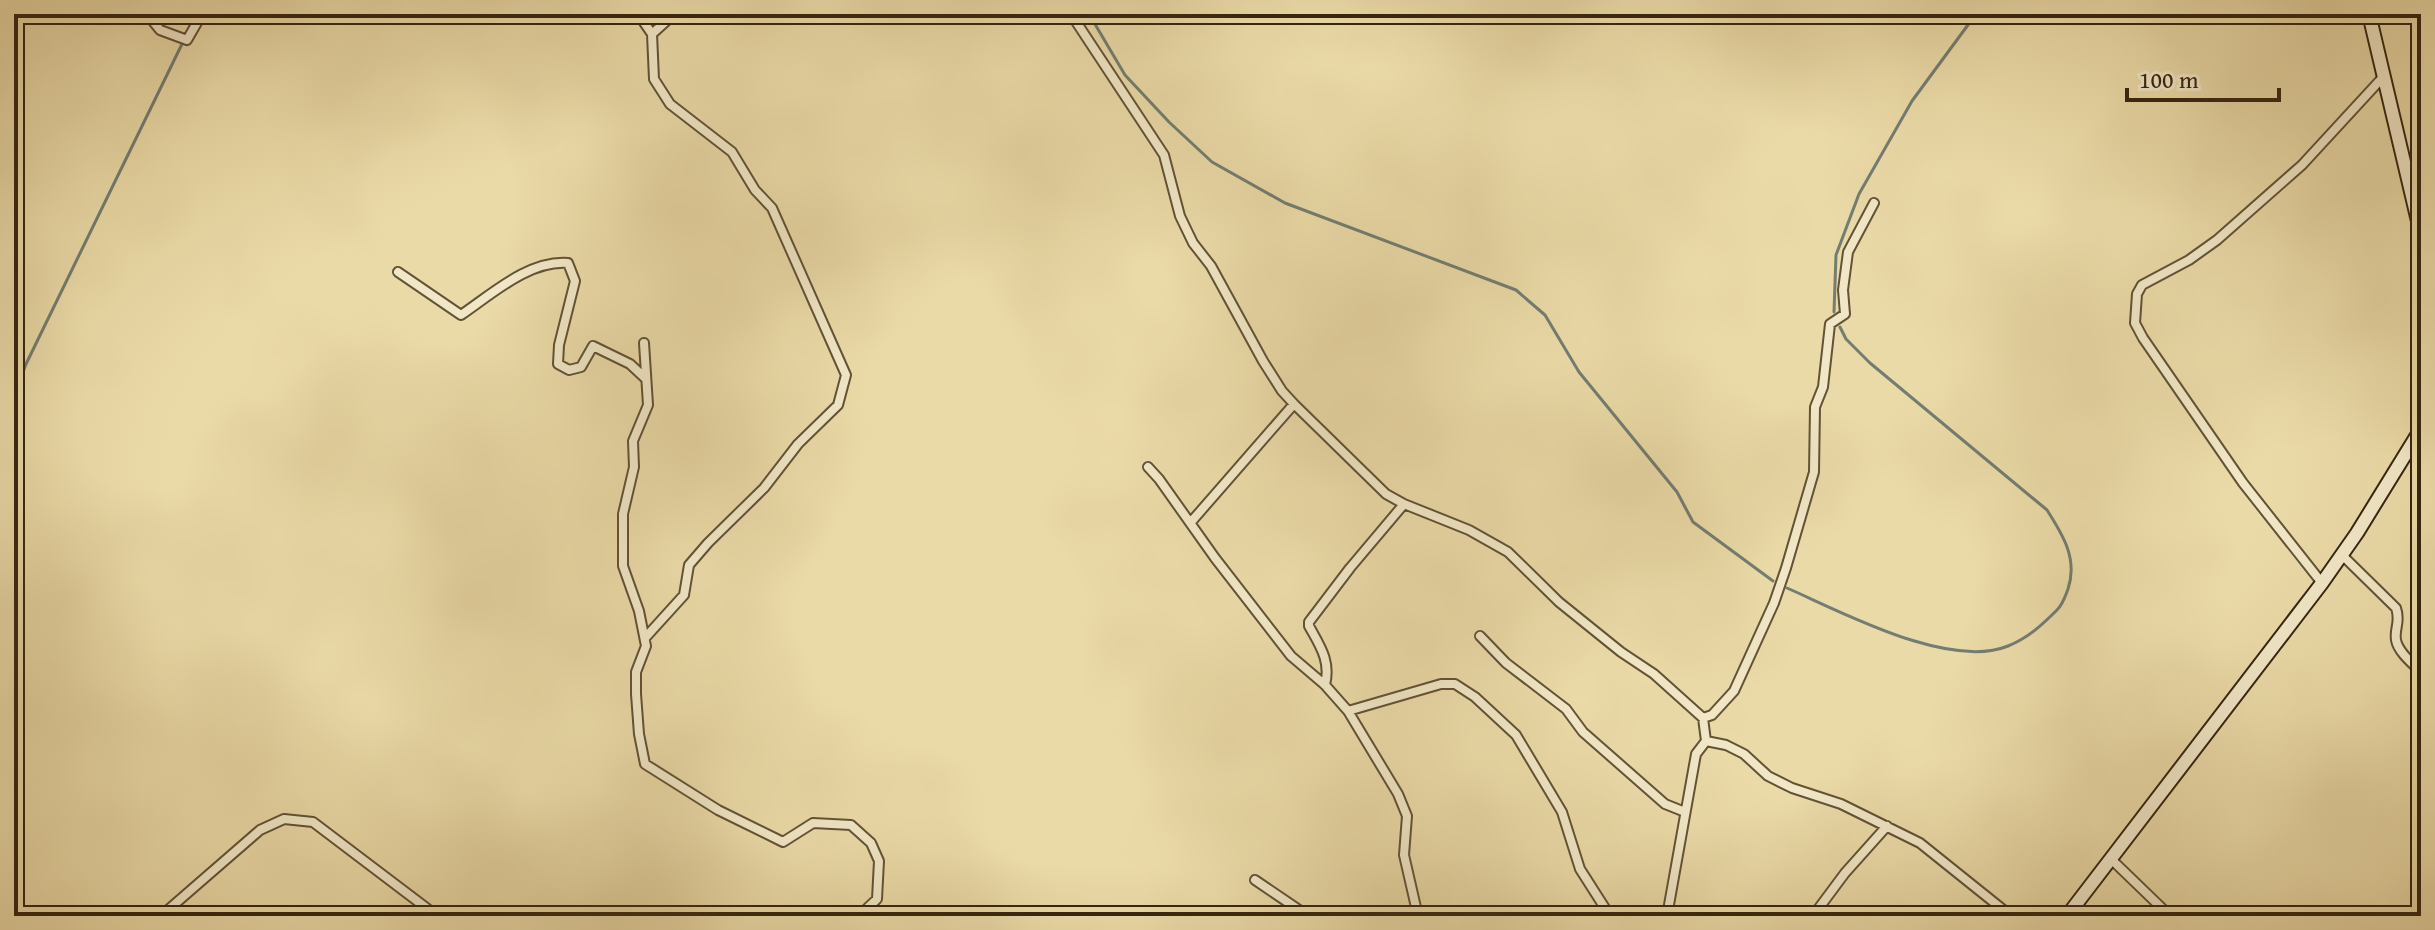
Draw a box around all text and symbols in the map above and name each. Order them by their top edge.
scale bar [2127,52,2279,102]
text: 100 m [2139,62,2199,97]

